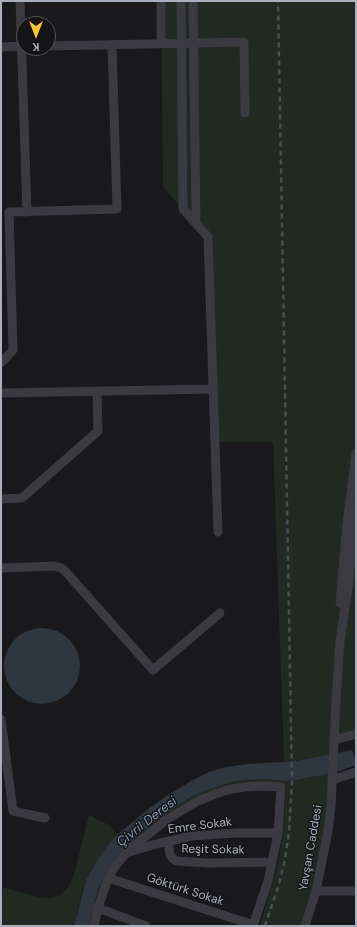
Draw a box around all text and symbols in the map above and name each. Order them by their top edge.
north arrow [16,16,56,56]
text: K [32,40,40,54]
water label: Çivril Deresi [114,794,180,850]
street label: Yavşan Caddesi [296,804,326,892]
street label: Emre Sokak [167,815,233,837]
street label: Reşit Sokak [181,842,245,858]
street label: Göktürk Sokak [145,871,225,909]

